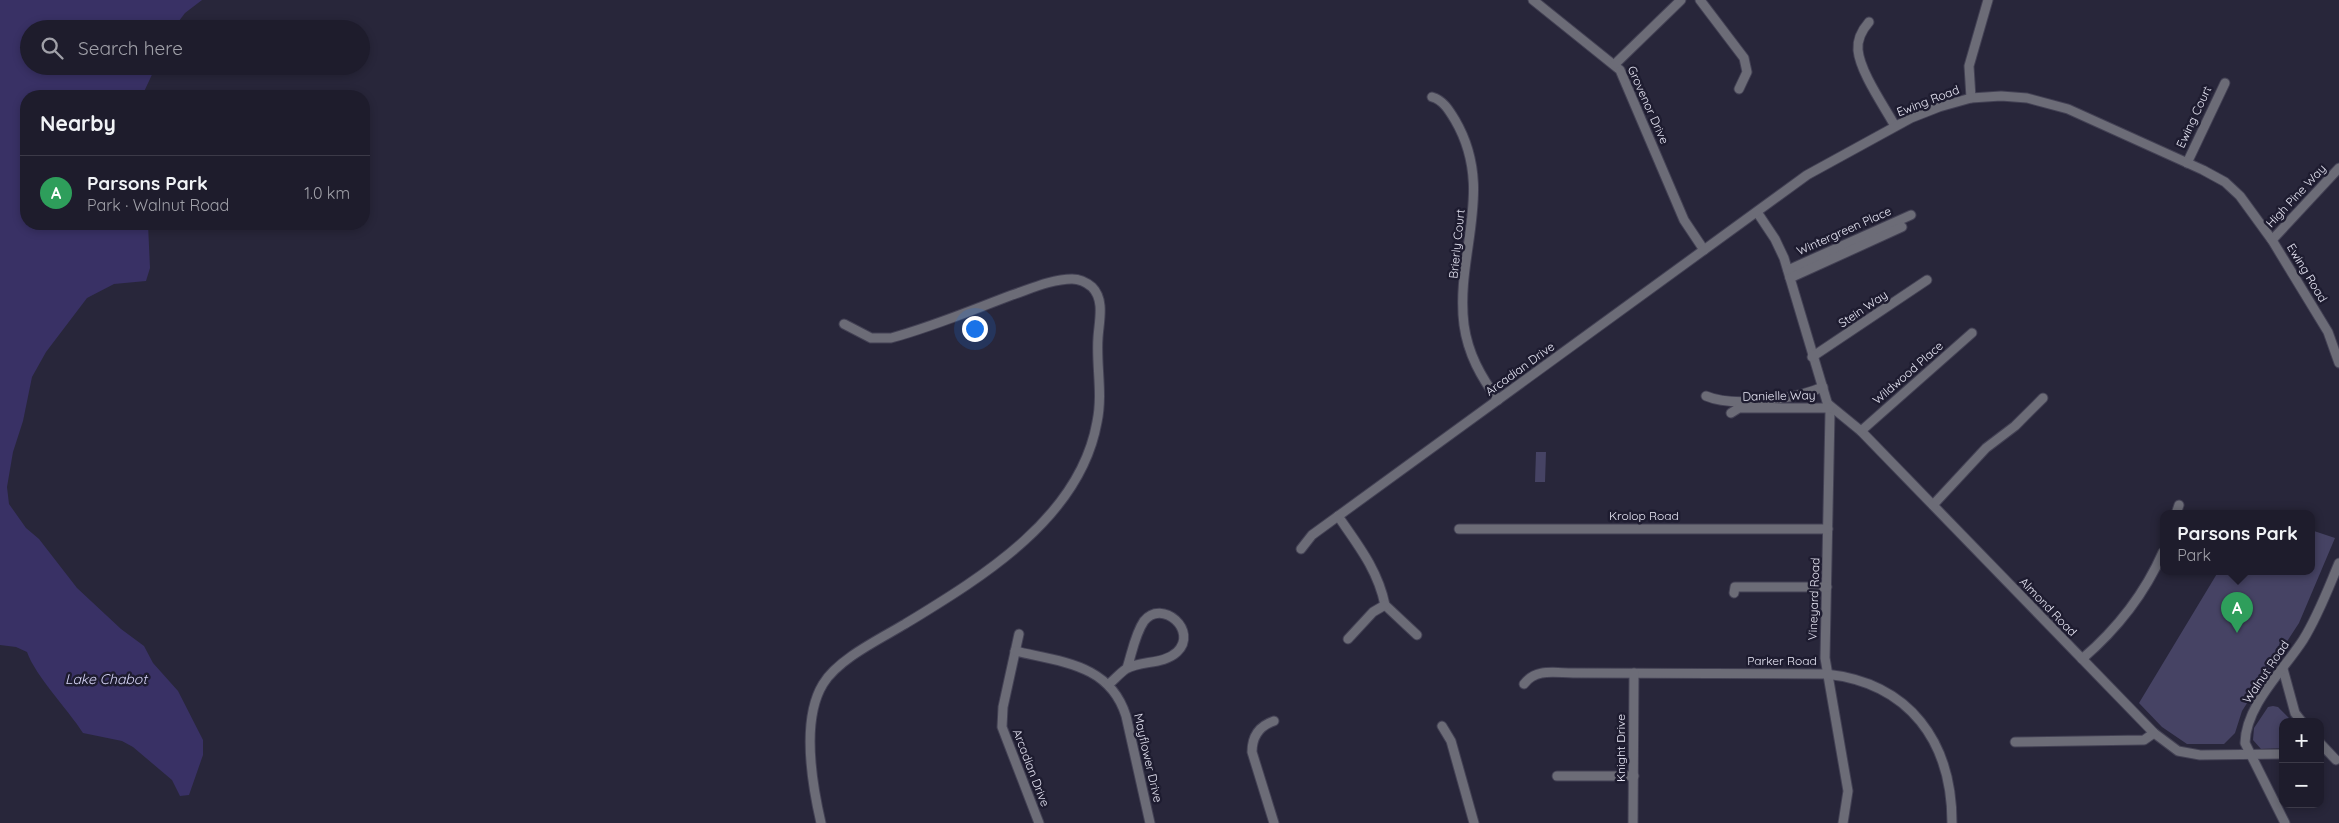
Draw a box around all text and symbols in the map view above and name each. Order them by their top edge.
search box [20,20,370,75]
icon: search [38,34,66,62]
text: Search here [78,36,183,60]
street label: Grovenor Drive [1625,63,1672,146]
street label: Ewing Road [1894,82,1961,119]
street label: Ewing Court [2173,83,2214,150]
text: Nearby [40,110,116,136]
street label: High Pine Way [2263,161,2329,230]
text: Parsons Park [87,171,208,195]
text: A [51,183,61,203]
text: 1.0 km [304,183,350,203]
text: Park · Walnut Road [87,195,229,215]
street label: Wintergreen Place [1794,203,1894,258]
street label: Brierly Court [1445,209,1468,279]
street label: Ewing Road [2284,241,2331,305]
street label: Stein Way [1835,287,1890,330]
your location [962,316,988,342]
street label: Arcadian Drive [1482,338,1557,399]
street label: Wildwood Place [1869,338,1946,407]
street label: Danielle Way [1742,387,1816,404]
street label: Krolop Road [1609,508,1679,523]
popup [2160,510,2315,575]
text: Parsons Park [2177,521,2298,545]
text: Park [2177,545,2211,565]
street label: Vineyard Road [1805,557,1822,641]
street label: Almond Road [2017,574,2080,639]
pin: A [2221,592,2253,633]
street label: Walnut Road [2239,638,2292,706]
street label: Parker Road [1747,653,1817,668]
water label: Lake Chabot [65,670,149,688]
street label: Mayflower Drive [1131,712,1166,804]
street label: Knight Drive [1613,714,1628,782]
map controls [2279,718,2324,808]
button: + [2279,718,2324,763]
street label: Arcadian Drive [1010,727,1053,809]
button: − [2279,763,2324,808]

